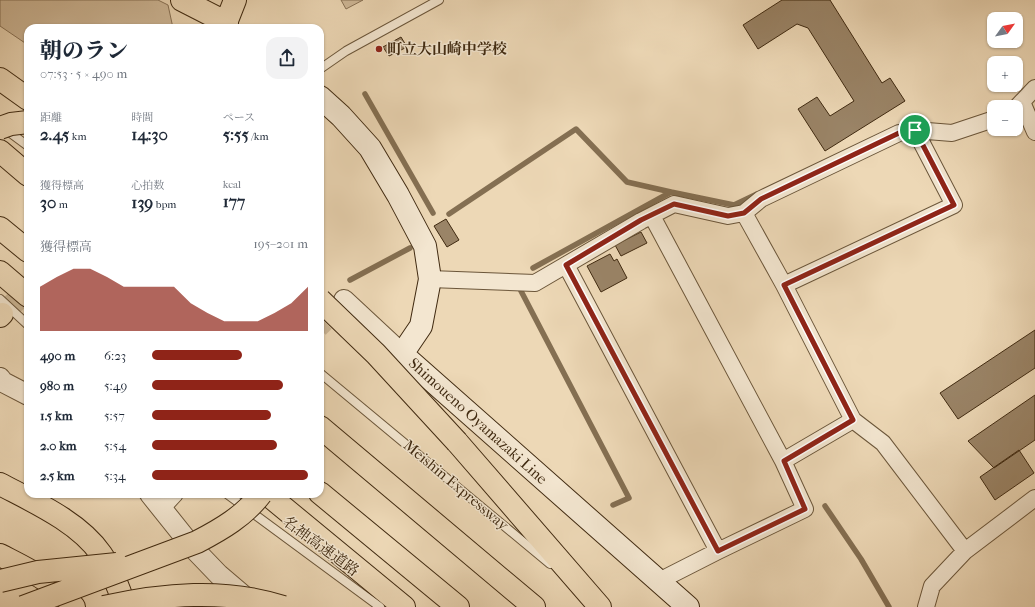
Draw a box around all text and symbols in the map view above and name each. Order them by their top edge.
north arrow [987,12,1023,48]
map controls [987,12,1023,136]
button: share [266,37,308,79]
text: 朝のラン [40,38,128,64]
place label: 町立大山崎中学校 [387,40,507,58]
marker: 町立大山崎中学校 [374,44,384,54]
button: + [987,56,1023,92]
text: 07:53 · 5 × 490 m [40,66,127,81]
button: − [987,100,1023,136]
text: 距離 [40,111,62,124]
text: 時間 [131,111,153,124]
text: ペース [223,111,255,124]
pin [898,113,932,147]
icon: arrive [904,119,926,141]
text: 2.45 [40,124,69,144]
text: 14:30 [131,124,168,144]
text: 5:55 [223,124,249,144]
text: km [69,130,87,143]
text: /km [249,130,269,143]
text: kcal [223,178,241,191]
text: 獲得標高 [40,179,84,192]
text: 心拍数 [131,179,164,192]
text: 177 [223,191,245,211]
text: 30 [40,192,56,212]
text: 139 [131,192,153,212]
text: m [56,198,68,211]
text: bpm [153,198,176,211]
text: 195–201 m [253,236,308,251]
text: 獲得標高 [40,239,92,254]
text: 490 m [40,348,75,363]
text: 6:23 [104,348,126,363]
street label: Shimoueno Oyamazaki Line [405,354,551,488]
text: 980 m [40,378,74,393]
text: 5:49 [104,378,127,393]
text: 1.5 km [40,408,73,423]
text: 5:57 [104,408,125,423]
street label: Meishin Expressway [400,436,513,535]
text: 2.0 km [40,438,77,453]
text: 5:54 [104,438,126,453]
text: 2.5 km [40,468,75,483]
text: 5:34 [104,468,126,483]
street label: 名神高速道路 [279,512,363,580]

